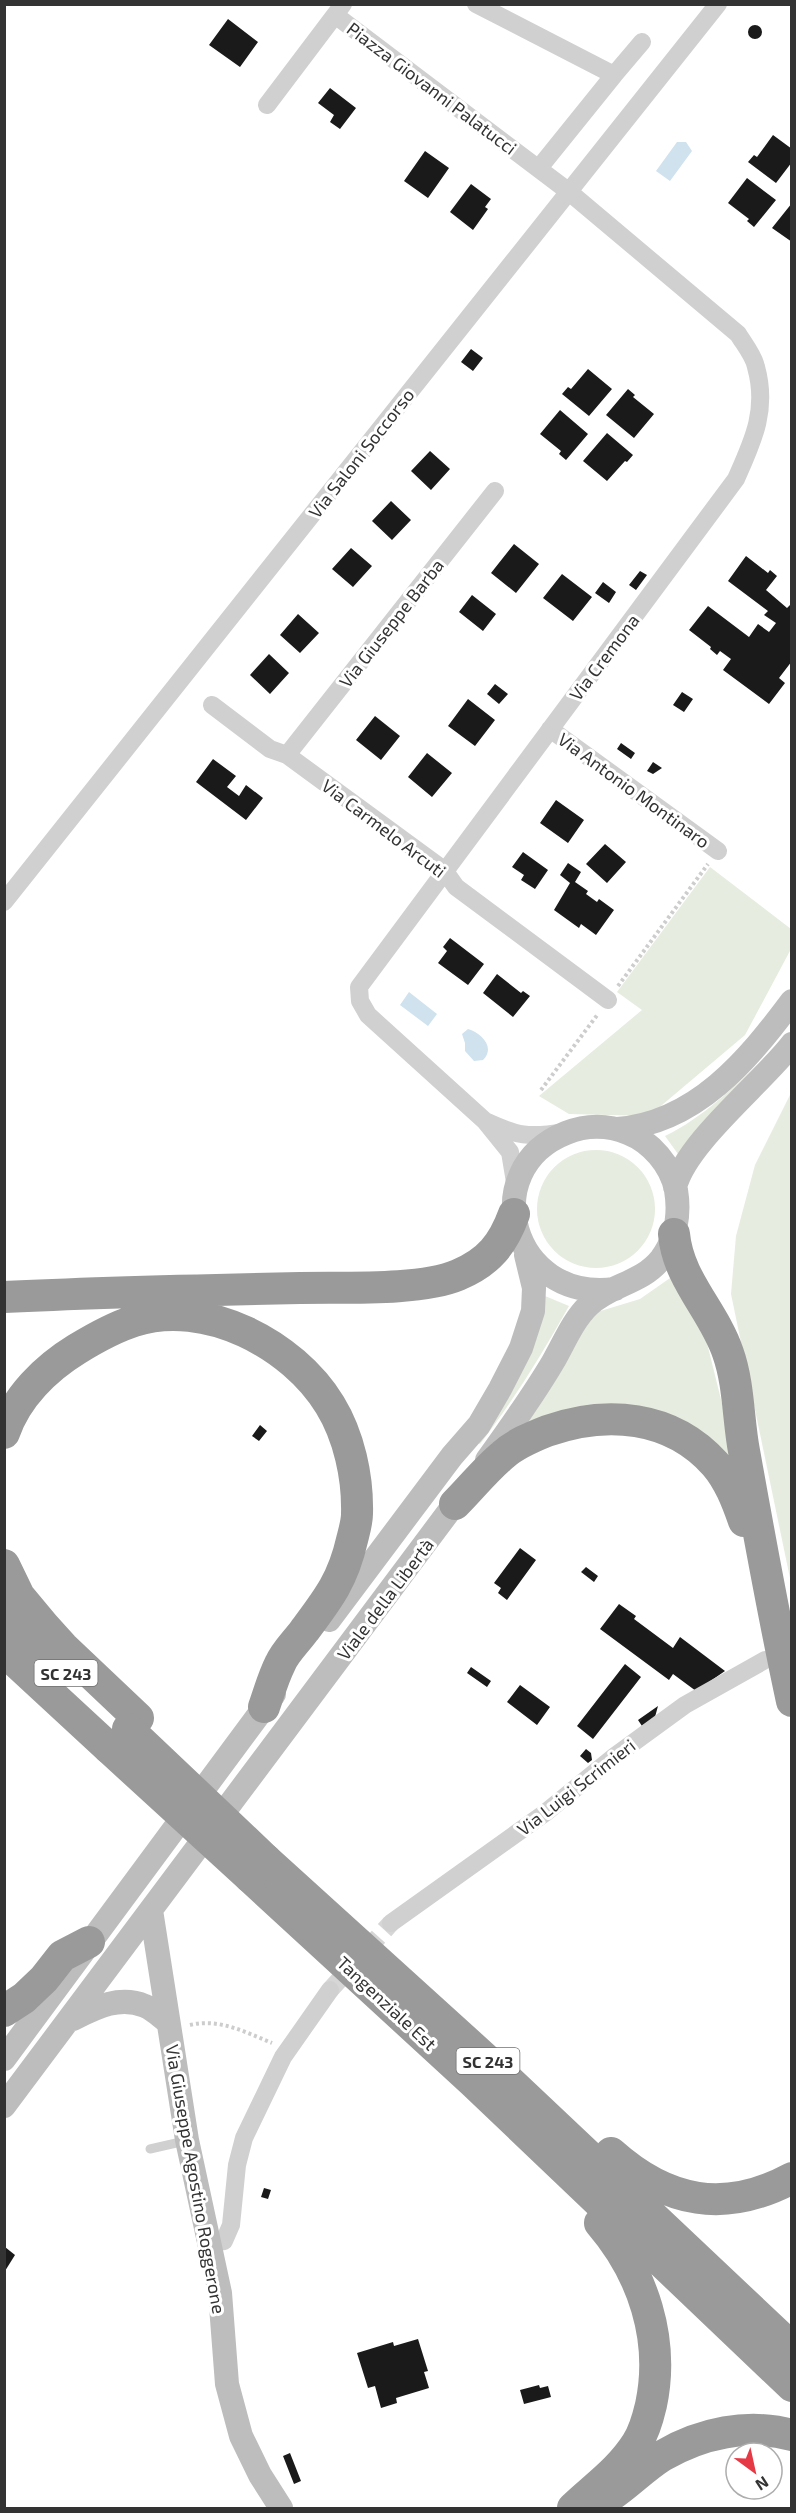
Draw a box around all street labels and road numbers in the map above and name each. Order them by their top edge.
street label: Piazza Giovanni Palatucci [343,17,521,159]
street label: Via Saloni Soccorso [304,384,418,522]
street label: Via Giuseppe Barba [334,554,448,692]
street label: Via Cremona [564,609,644,705]
street label: Via Antonio Montinaro [554,728,714,852]
street label: Via Carmelo Arcuti [318,774,450,882]
street label: Viale della Libertà [332,1534,438,1664]
road number: SC 243 [34,1660,98,1686]
street label: Via Luigi Scrimieri [512,1734,640,1840]
street label: Tangenziale Est [333,1951,441,2055]
street label: Via Giuseppe Agostino Roggerone [161,2043,231,2315]
road number: SC 243 [456,2048,520,2074]

